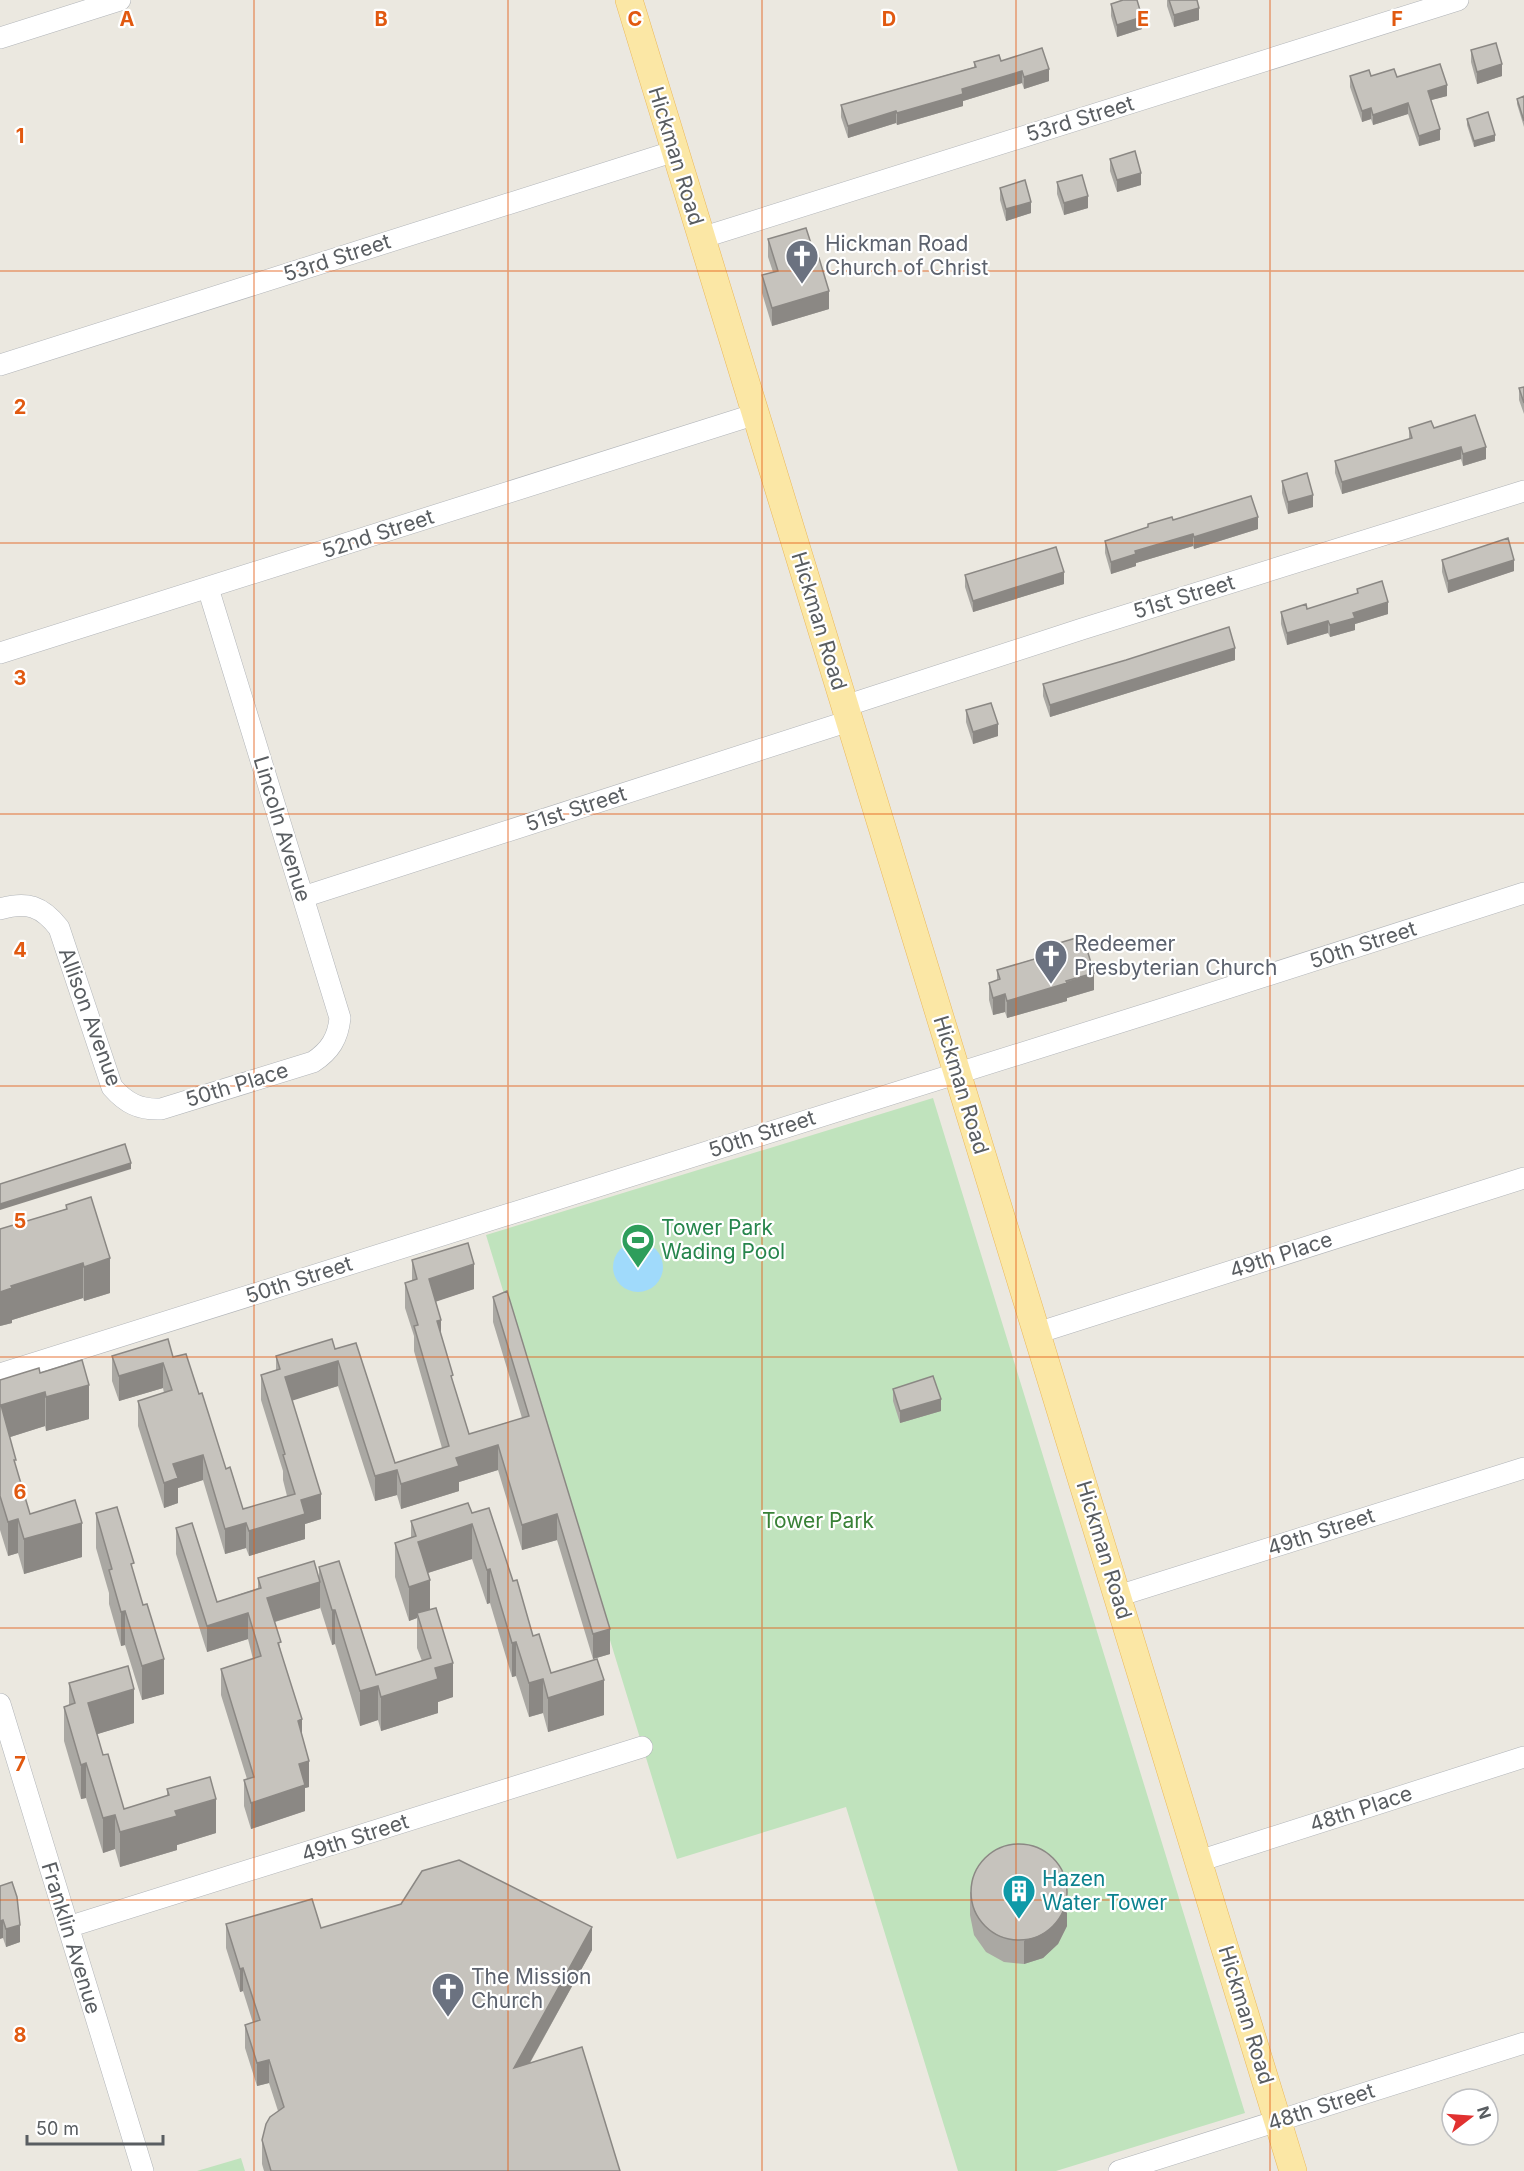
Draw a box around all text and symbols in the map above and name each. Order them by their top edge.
text: A [120,7,135,31]
text: B [374,7,388,31]
text: C [628,7,642,31]
text: D [882,7,896,31]
text: E [1137,7,1149,31]
text: F [1391,7,1403,31]
street label: Hickman Road [644,84,709,228]
street label: 53rd Street [1023,90,1137,147]
text: 1 [16,124,24,148]
street label: 53rd Street [280,228,394,287]
place label: Hickman Road Church of Christ [825,231,988,280]
church icon: Hickman Road Church of Christ [784,238,820,285]
text: 2 [14,395,26,419]
street label: 52nd Street [319,504,437,563]
street label: Hickman Road [787,549,852,693]
street label: 51st Street [1130,569,1238,624]
text: 3 [14,666,26,690]
street label: Lincoln Avenue [248,753,317,905]
street label: 51st Street [522,780,629,837]
street label: 50th Street [1306,915,1420,974]
place label: Redeemer Presbyterian Church [1074,931,1277,980]
text: 4 [13,938,27,962]
church icon: Redeemer Presbyterian Church [1033,938,1069,985]
street label: Allison Avenue [54,944,127,1089]
street label: Hickman Road [929,1013,994,1157]
street label: 50th Place [182,1057,291,1112]
street label: 50th Street [705,1104,819,1163]
text: 5 [14,1209,26,1233]
place label: Tower Park Wading Pool [661,1215,785,1264]
sports icon: Tower Park Wading Pool [620,1222,656,1269]
street label: 49th Place [1226,1226,1335,1283]
street label: 50th Street [242,1250,356,1309]
street label: Hickman Road [1072,1478,1137,1622]
text: 6 [14,1480,27,1504]
street label: 49th Street [1264,1502,1378,1561]
park label: Tower Park [762,1508,874,1533]
text: 7 [14,1752,26,1776]
street label: 48th Place [1306,1780,1415,1837]
street label: 49th Street [298,1808,412,1867]
street label: Franklin Avenue [36,1859,106,2017]
place label: Hazen Water Tower [1042,1866,1167,1915]
building icon: Hazen Water Tower [1001,1873,1037,1920]
street label: Hickman Road [1214,1943,1279,2087]
place label: The Mission Church [471,1964,591,2013]
church icon: The Mission Church [430,1971,466,2018]
text: 8 [13,2023,27,2047]
street label: 48th Street [1264,2077,1378,2136]
north arrow [1440,2087,1500,2147]
text: N [1473,2104,1496,2121]
scale bar [27,2108,164,2146]
text: 50 m [36,2118,79,2139]

